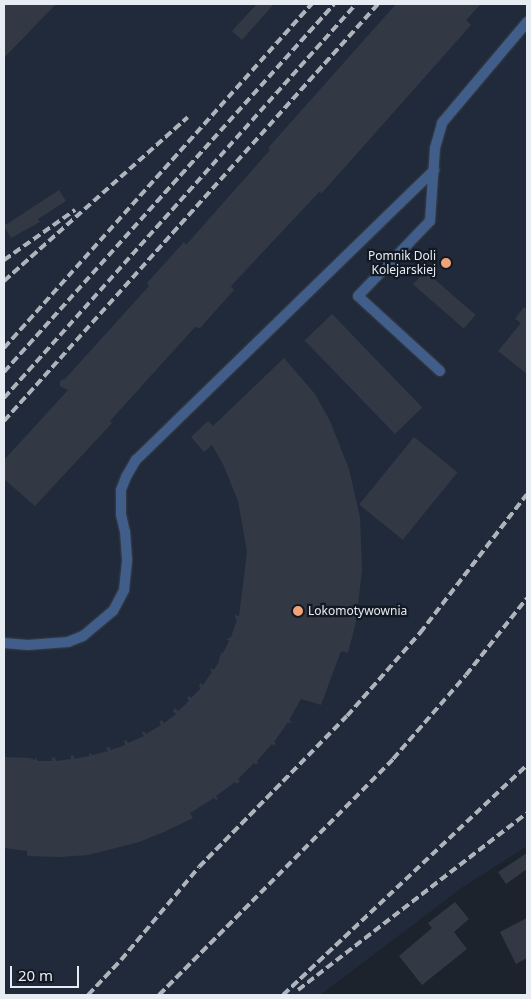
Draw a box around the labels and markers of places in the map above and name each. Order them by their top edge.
place label: Pomnik Doli Kolejarskiej [368,249,436,277]
marker: Pomnik Doli Kolejarskiej [440,257,452,269]
place label: Lokomotywownia [308,604,407,618]
marker: Lokomotywownia [292,605,304,617]

